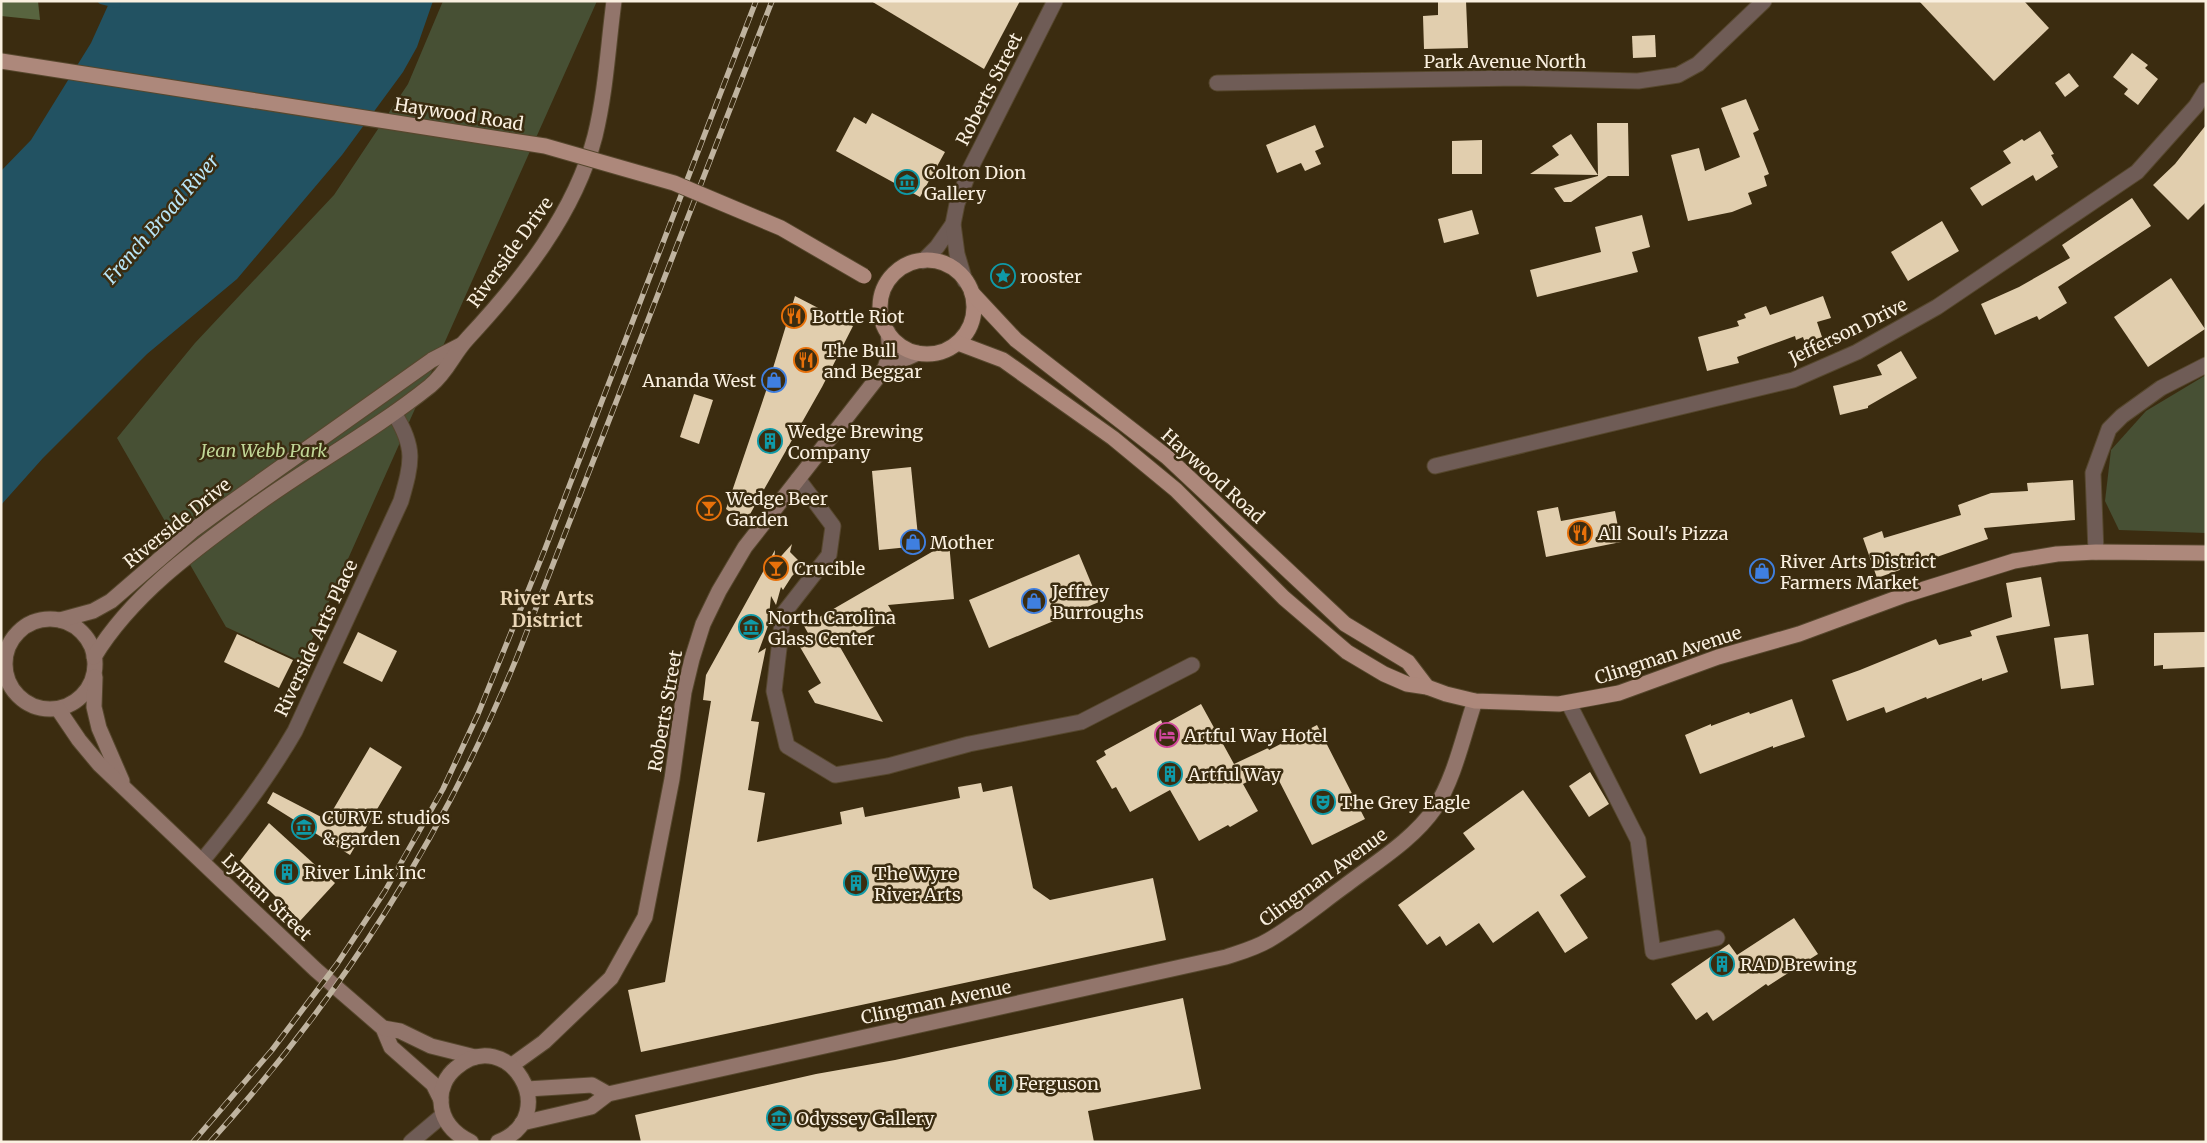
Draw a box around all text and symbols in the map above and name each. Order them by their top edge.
street label: Roberts Street [951,29,1027,149]
street label: Park Avenue North [1424,50,1586,73]
street label: Haywood Road [393,92,525,136]
water label: French Broad River [98,149,224,289]
place label: Colton Dion Gallery [924,161,1026,205]
museum icon: Colton Dion Gallery [894,169,920,195]
street label: Riverside Drive [462,192,558,312]
place icon: rooster [990,263,1016,289]
place label: rooster [1020,265,1082,288]
street label: Jefferson Drive [1784,292,1911,370]
restaurant icon: Bottle Riot [781,303,807,329]
place label: Bottle Riot [812,305,904,328]
place label: The Bull and Beggar [824,339,922,383]
restaurant icon: The Bull and Beggar [793,347,819,373]
shop icon: Ananda West [761,367,787,393]
place label: Ananda West [641,369,756,392]
place label: Wedge Brewing Company [787,420,923,464]
street label: Haywood Road [1157,424,1269,528]
building icon: Wedge Brewing Company [757,428,783,454]
park label: Jean Webb Park [199,439,327,462]
street label: Riverside Drive [119,473,235,573]
place label: Wedge Beer Garden [725,487,828,531]
bar icon: Wedge Beer Garden [696,495,722,521]
restaurant icon: All Soul's Pizza [1567,520,1593,546]
place label: All Soul's Pizza [1597,522,1729,545]
shop icon: Mother [900,529,926,555]
place label: Mother [930,531,994,554]
place label: River Arts District Farmers Market [1780,550,1936,594]
bar icon: Crucible [763,555,789,581]
street label: Riverside Arts Place [270,556,362,720]
place label: Crucible [794,557,865,580]
shop icon: River Arts District Farmers Market [1749,558,1775,584]
place label: Jeffrey Burroughs [1051,580,1144,624]
district label: River Arts District [500,586,594,632]
shop icon: Jeffrey Burroughs [1021,588,1047,614]
place label: North Carolina Glass Center [768,606,896,650]
museum icon: North Carolina Glass Center [738,614,764,640]
street label: Clingman Avenue [1592,620,1744,690]
street label: Roberts Street [643,648,687,774]
hotel icon: Artful Way Hotel [1154,722,1180,748]
place label: Artful Way Hotel [1183,724,1328,747]
building icon: Artful Way [1157,761,1183,787]
place label: Artful Way [1187,763,1282,786]
theatre icon: The Grey Eagle [1310,789,1336,815]
place label: The Grey Eagle [1340,791,1470,814]
place label: CURVE studios & garden [322,806,450,850]
museum icon: CURVE studios & garden [291,814,317,840]
street label: Clingman Avenue [1254,823,1392,931]
street label: Lyman Street [217,848,317,946]
building icon: River Link Inc [274,859,300,885]
place label: River Link Inc [304,861,426,884]
place label: The Wyre River Arts [874,862,961,906]
building icon: The Wyre River Arts [843,870,869,896]
building icon: RAD Brewing [1709,951,1735,977]
place label: RAD Brewing [1740,953,1857,976]
street label: Clingman Avenue [859,975,1013,1029]
building icon: Ferguson [988,1070,1014,1096]
place label: Ferguson [1018,1072,1099,1095]
museum icon: Odyssey Gallery [766,1105,792,1131]
place label: Odyssey Gallery [796,1107,935,1130]

